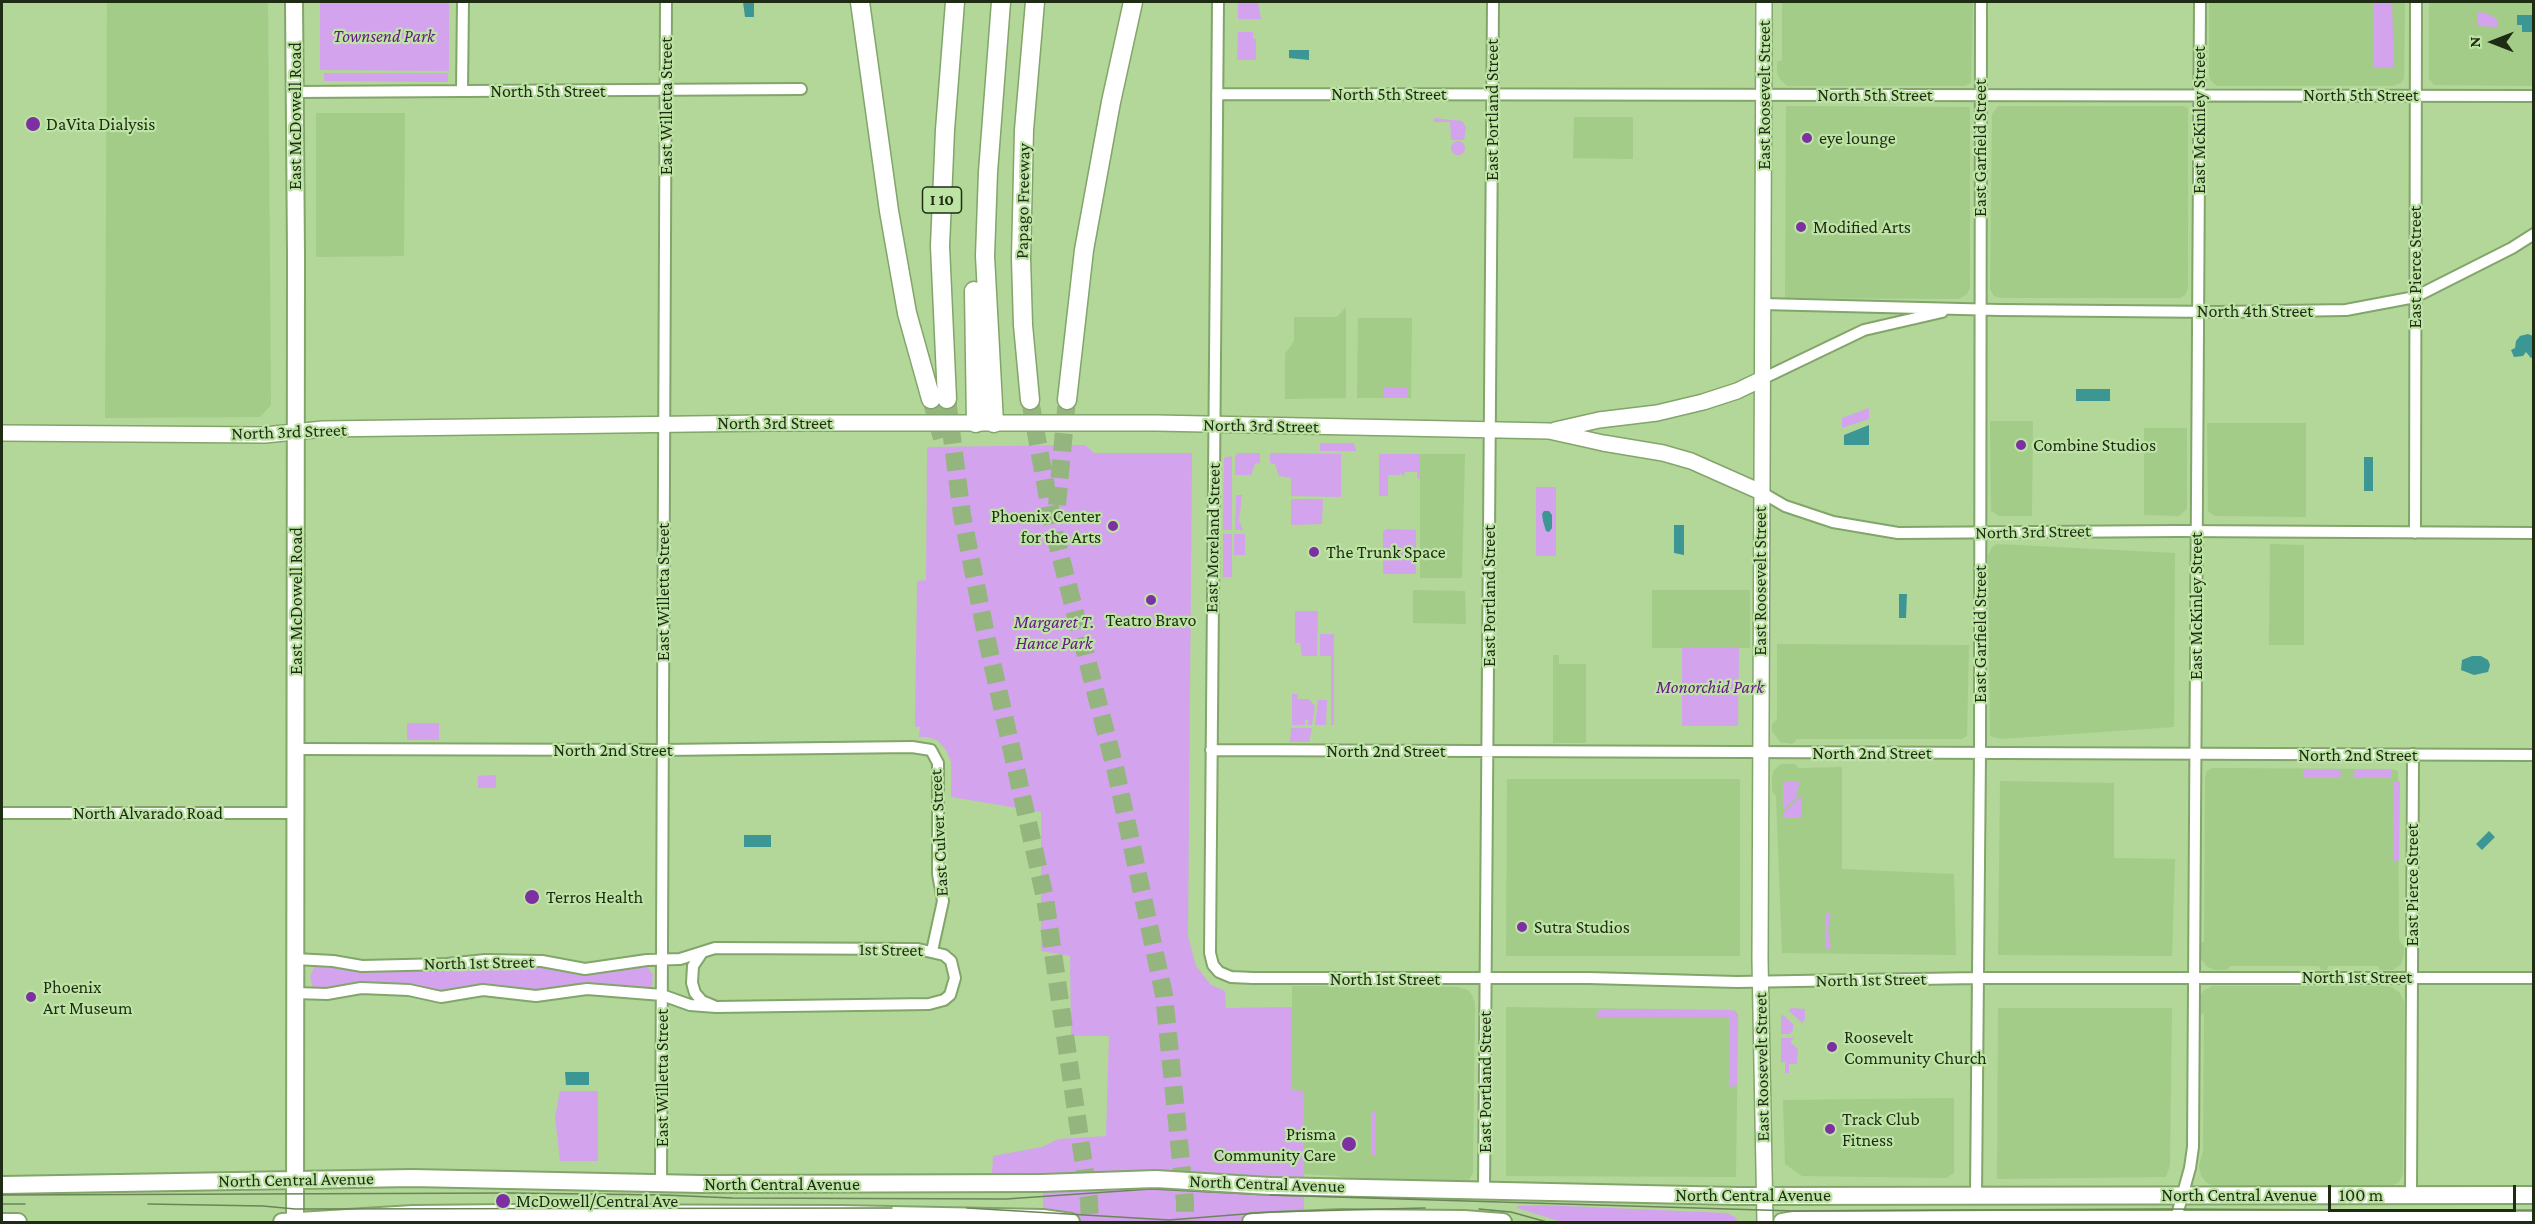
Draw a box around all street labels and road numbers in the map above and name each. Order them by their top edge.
street label: East Roosevelt Street [1753,20,1775,170]
street label: East Willetta Street [655,37,677,175]
street label: East Portland Street [1481,39,1503,181]
street label: East McDowell Road [284,42,306,190]
street label: East McKinley Street [2188,46,2210,194]
street label: East Garfield Street [1969,79,1991,217]
street label: North 5th Street [490,80,606,102]
street label: North 5th Street [1331,83,1447,105]
street label: North 5th Street [1817,84,1933,106]
street label: North 5th Street [2303,84,2419,106]
street label: Papago Freeway [1011,143,1035,259]
road number: I 10 [922,187,962,213]
street label: East Pierce Street [2404,205,2426,329]
street label: North 4th Street [2197,300,2313,322]
street label: North 3rd Street [717,412,833,434]
street label: North 3rd Street [1203,414,1319,438]
street label: North 3rd Street [231,419,347,445]
street label: East Moreland Street [1201,463,1225,613]
street label: East Roosevelt Street [1749,506,1771,656]
street label: North 3rd Street [1975,520,2091,544]
street label: East Willetta Street [652,523,674,661]
street label: East Portland Street [1478,525,1500,667]
street label: East McDowell Road [285,527,307,675]
street label: East McKinley Street [2185,532,2207,680]
street label: East Garfield Street [1969,565,1991,703]
street label: North 2nd Street [553,739,673,761]
street label: North 2nd Street [1326,740,1446,762]
street label: North 2nd Street [1812,742,1932,764]
street label: North 2nd Street [2298,744,2418,766]
street label: East Culver Street [925,769,953,897]
street label: North Alvarado Road [73,802,223,824]
street label: East Pierce Street [2401,823,2423,947]
street label: 1st Street [859,939,923,961]
street label: North 1st Street [424,951,534,975]
street label: North 1st Street [2302,966,2412,988]
street label: North 1st Street [1330,968,1440,990]
street label: North 1st Street [1816,968,1926,992]
street label: East Roosevelt Street [1750,992,1774,1142]
street label: East Willetta Street [651,1009,673,1147]
street label: East Portland Street [1474,1011,1496,1153]
street label: North Central Avenue [218,1168,374,1192]
street label: North Central Avenue [1189,1170,1345,1198]
street label: North Central Avenue [704,1173,860,1195]
street label: North Central Avenue [1675,1184,1831,1206]
street label: North Central Avenue [2161,1184,2317,1206]

